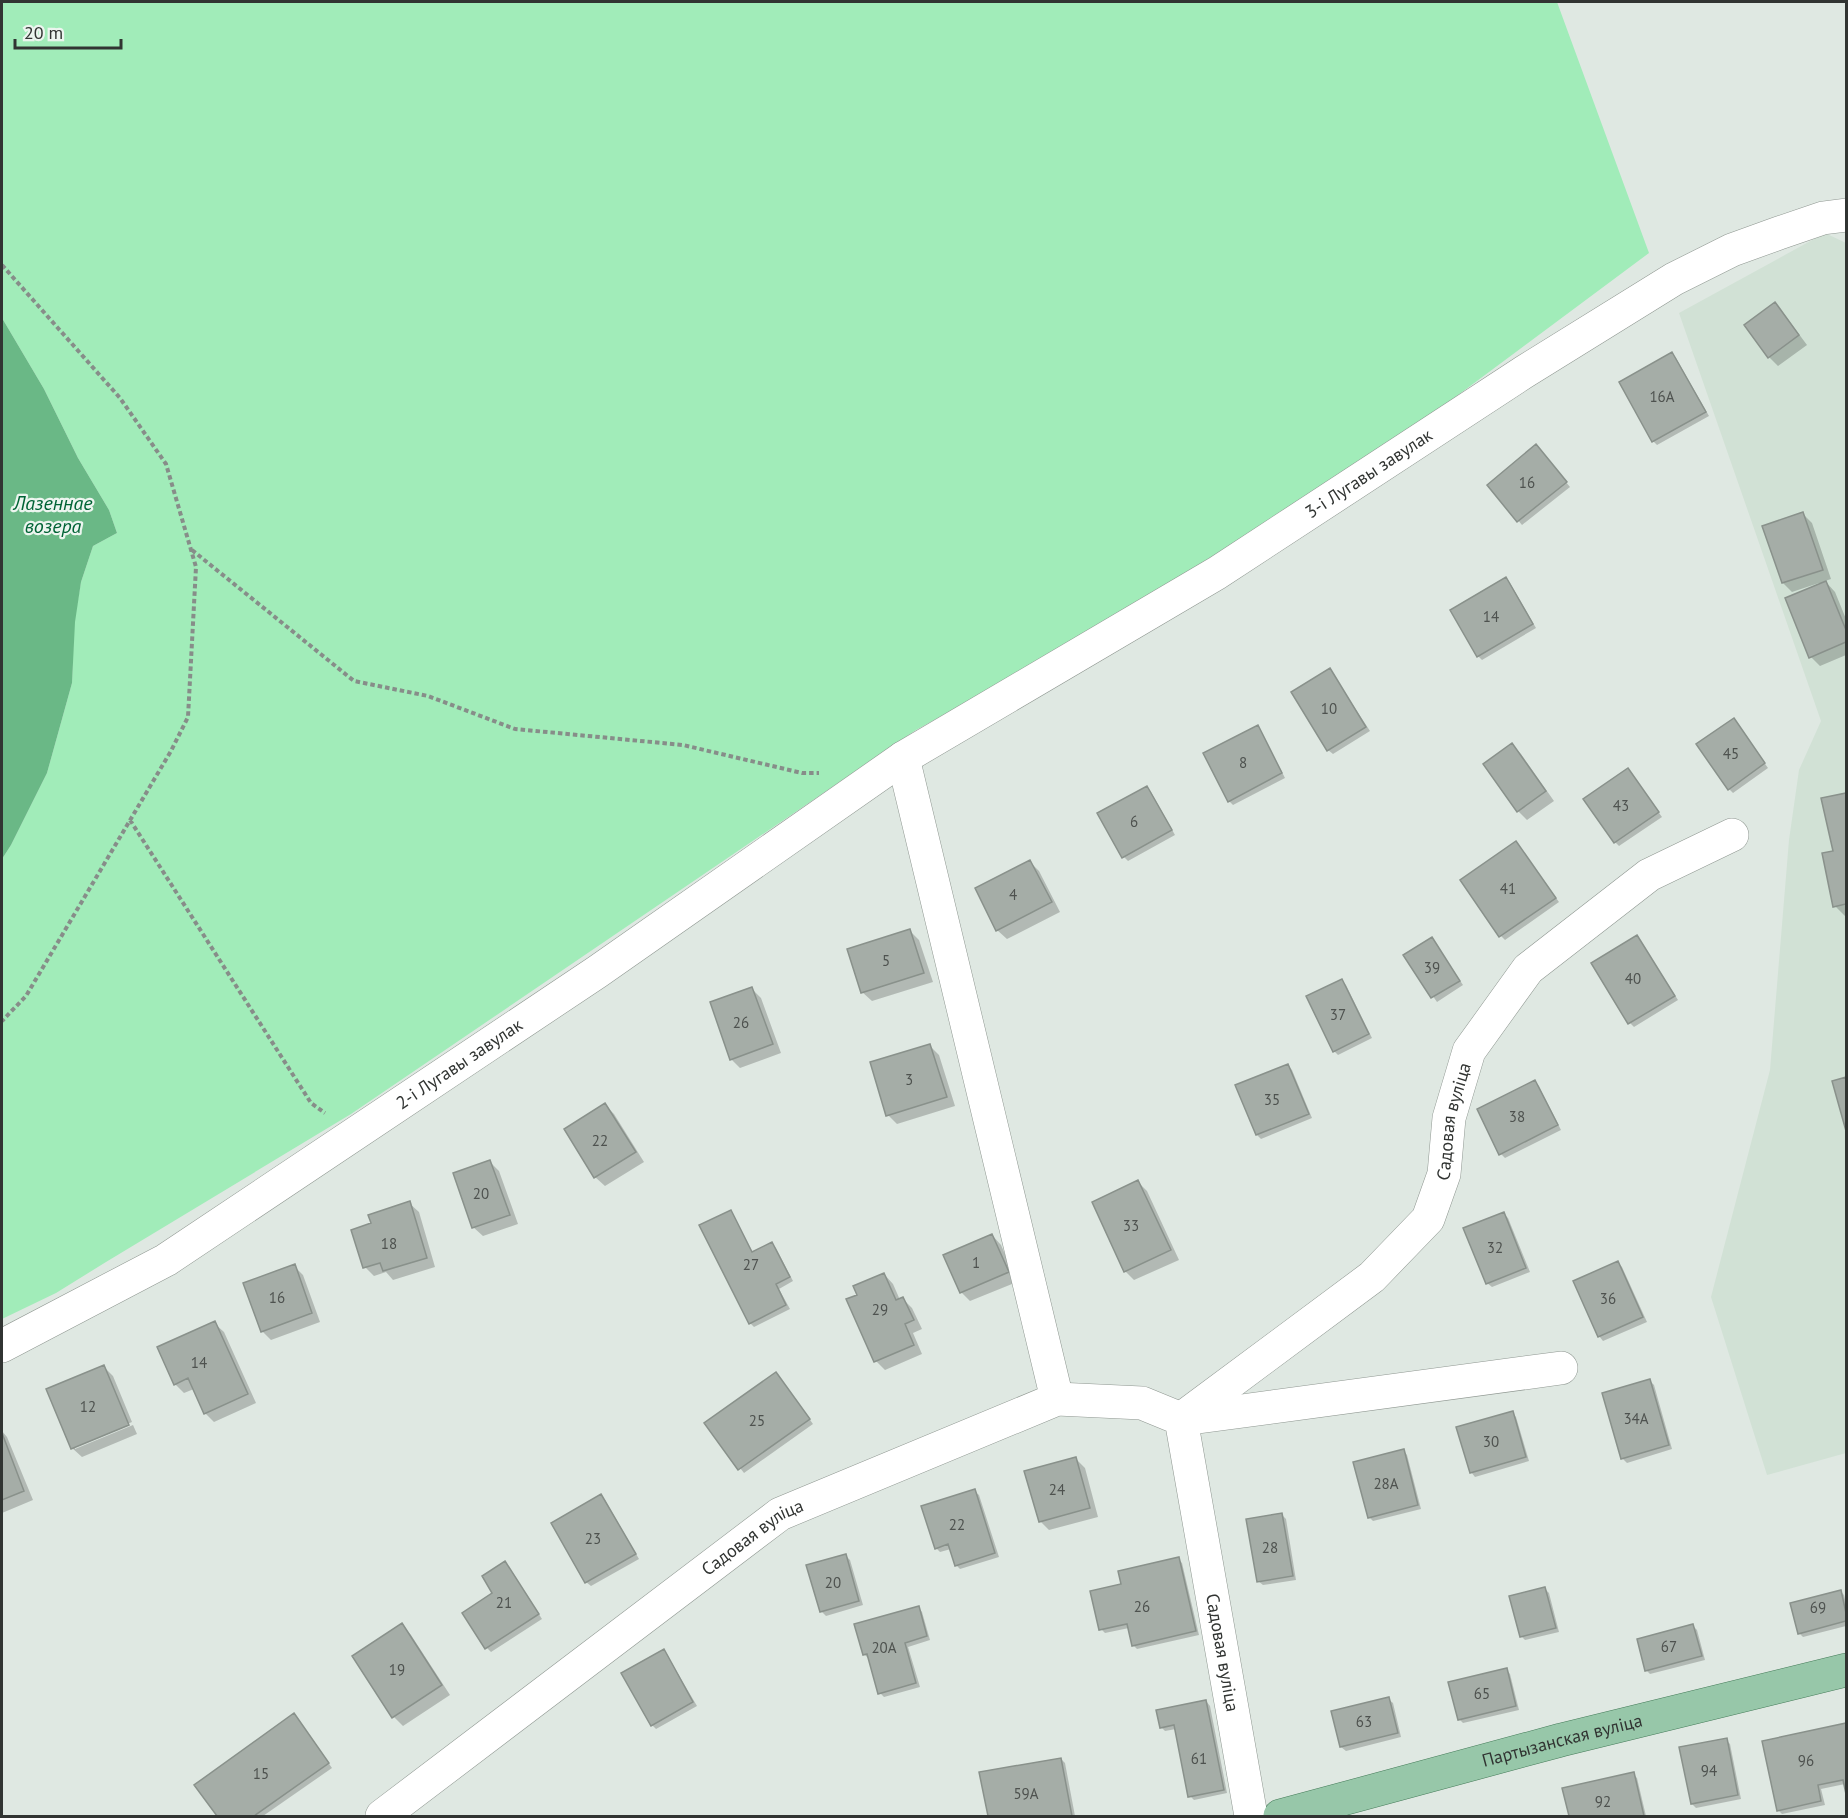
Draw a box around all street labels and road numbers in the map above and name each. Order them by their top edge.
street label: 3-і Лугавы завулак [1301,423,1437,523]
street label: 2-і Лугавы завулак [391,1013,527,1114]
street label: Садовая вуліца [1431,1060,1476,1184]
street label: Садовая вуліца [697,1494,807,1580]
street label: Садовая вуліца [1201,1592,1244,1713]
street label: Партызанская вуліца [1479,1708,1645,1772]

